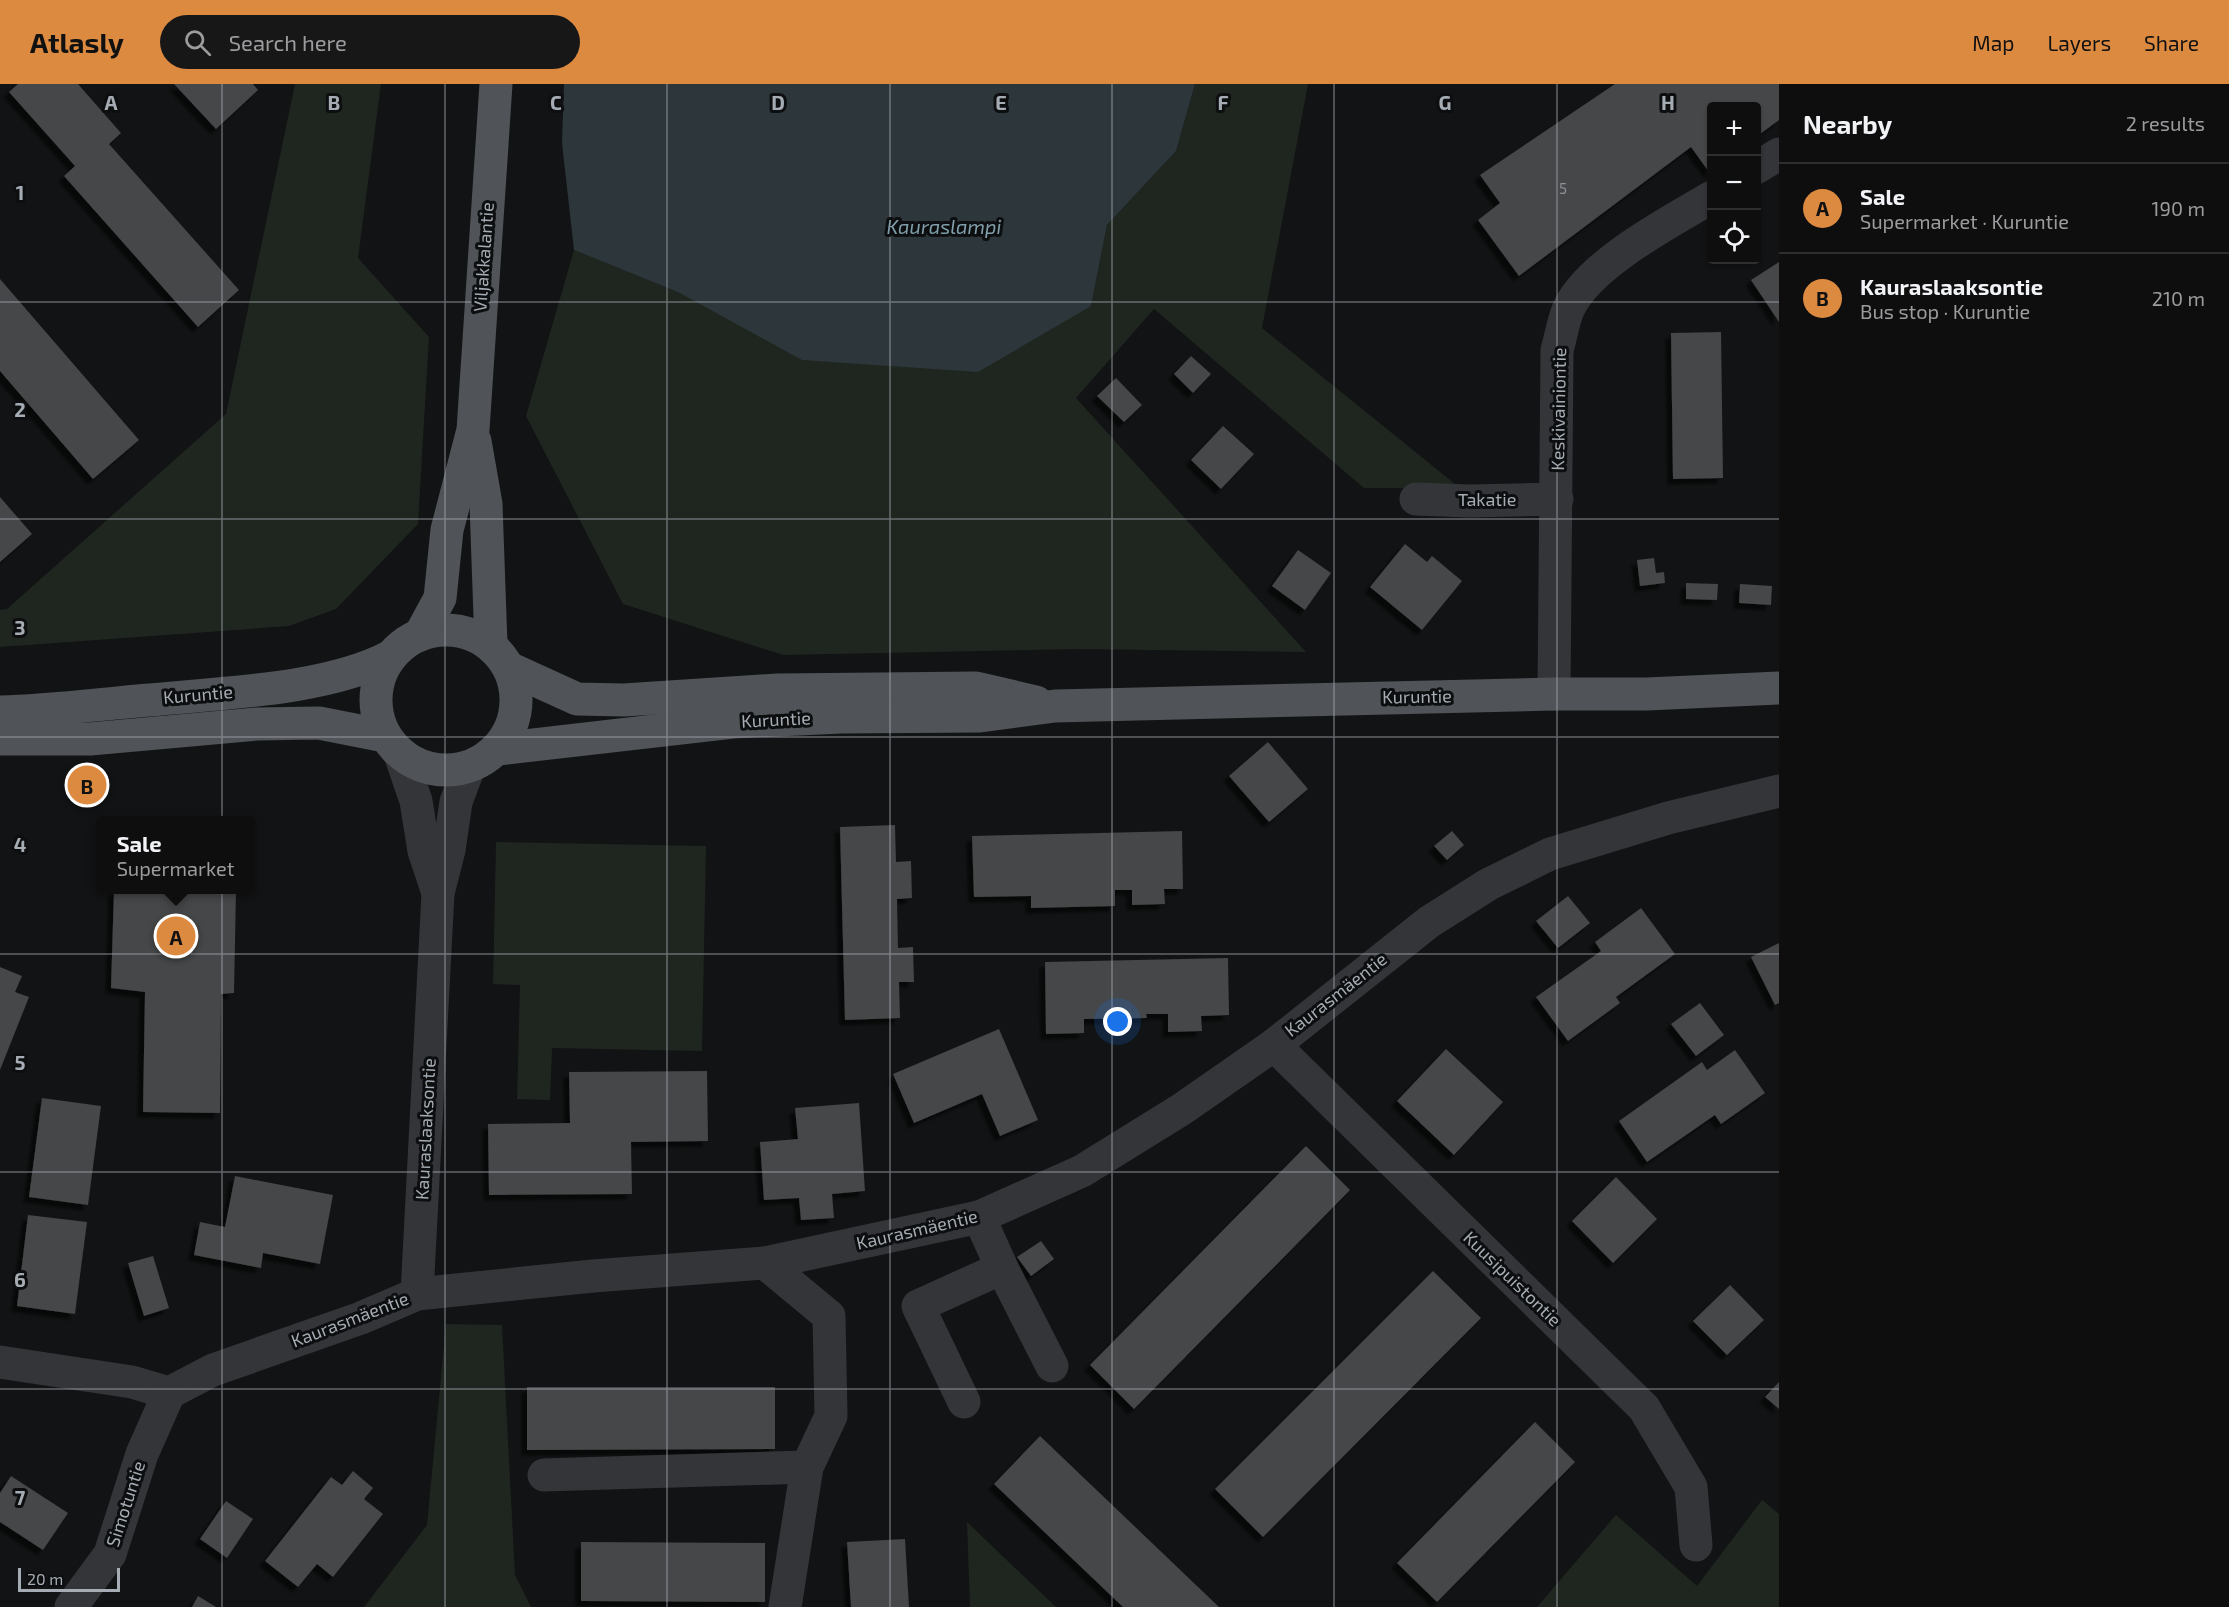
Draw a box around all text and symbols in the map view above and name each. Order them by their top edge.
search box [160,15,580,69]
text: Atlasly [30,25,124,59]
icon: search [181,26,214,59]
text: Search here [229,29,347,55]
text: Map [1972,30,2014,55]
text: Layers [2047,30,2111,55]
text: Share [2144,30,2199,55]
text: A [104,90,118,114]
text: B [328,90,340,114]
text: C [550,90,562,114]
text: D [771,90,785,114]
text: E [995,90,1007,114]
text: F [1217,90,1229,114]
text: G [1439,90,1451,114]
text: H [1661,90,1675,114]
map controls [1707,102,1761,264]
button: + [1707,102,1761,156]
text: Nearby [1803,108,1892,139]
text: 2 results [2126,111,2205,135]
button: − [1707,156,1761,210]
house number: 5 [1559,179,1567,197]
text: 1 [16,180,24,204]
text: Sale [1860,183,1905,209]
text: A [1816,196,1829,220]
text: 190 m [2152,196,2205,220]
street label: Viljakkalantie [468,201,498,313]
text: Supermarket · Kuruntie [1860,209,2069,233]
button: locate [1707,210,1761,264]
water label: Kauraslampi [887,214,1002,238]
text: Kauraslaaksontie [1860,273,2043,299]
text: B [1816,286,1829,310]
text: 210 m [2152,286,2205,310]
text: Bus stop · Kuruntie [1860,299,2030,323]
street label: Keskivainiontie [1546,347,1570,471]
text: 2 [14,397,26,421]
street label: Takatie [1458,488,1516,510]
text: 3 [14,615,26,639]
street label: Kuruntie [162,680,234,708]
street label: Kuruntie [1382,684,1452,708]
street label: Kuruntie [741,706,811,732]
pin: B [68,762,106,808]
popup [96,816,255,894]
text: Sale [117,830,162,856]
text: 4 [14,832,27,856]
text: Supermarket [117,856,234,880]
pin: A [156,914,195,958]
street label: Kaurasmäentie [1280,947,1391,1041]
your location [1103,1007,1132,1036]
text: 5 [14,1050,26,1074]
street label: Kauraslaaksontie [410,1057,440,1200]
street label: Kaurasmäentie [854,1204,980,1254]
street label: Kuusipuistontie [1459,1226,1566,1330]
text: 6 [14,1267,26,1291]
street label: Kaurasmäentie [288,1287,411,1352]
street label: Simotuntie [101,1458,149,1549]
text: 7 [15,1485,26,1509]
scale bar [18,1565,120,1592]
text: 20 m [27,1569,63,1588]

